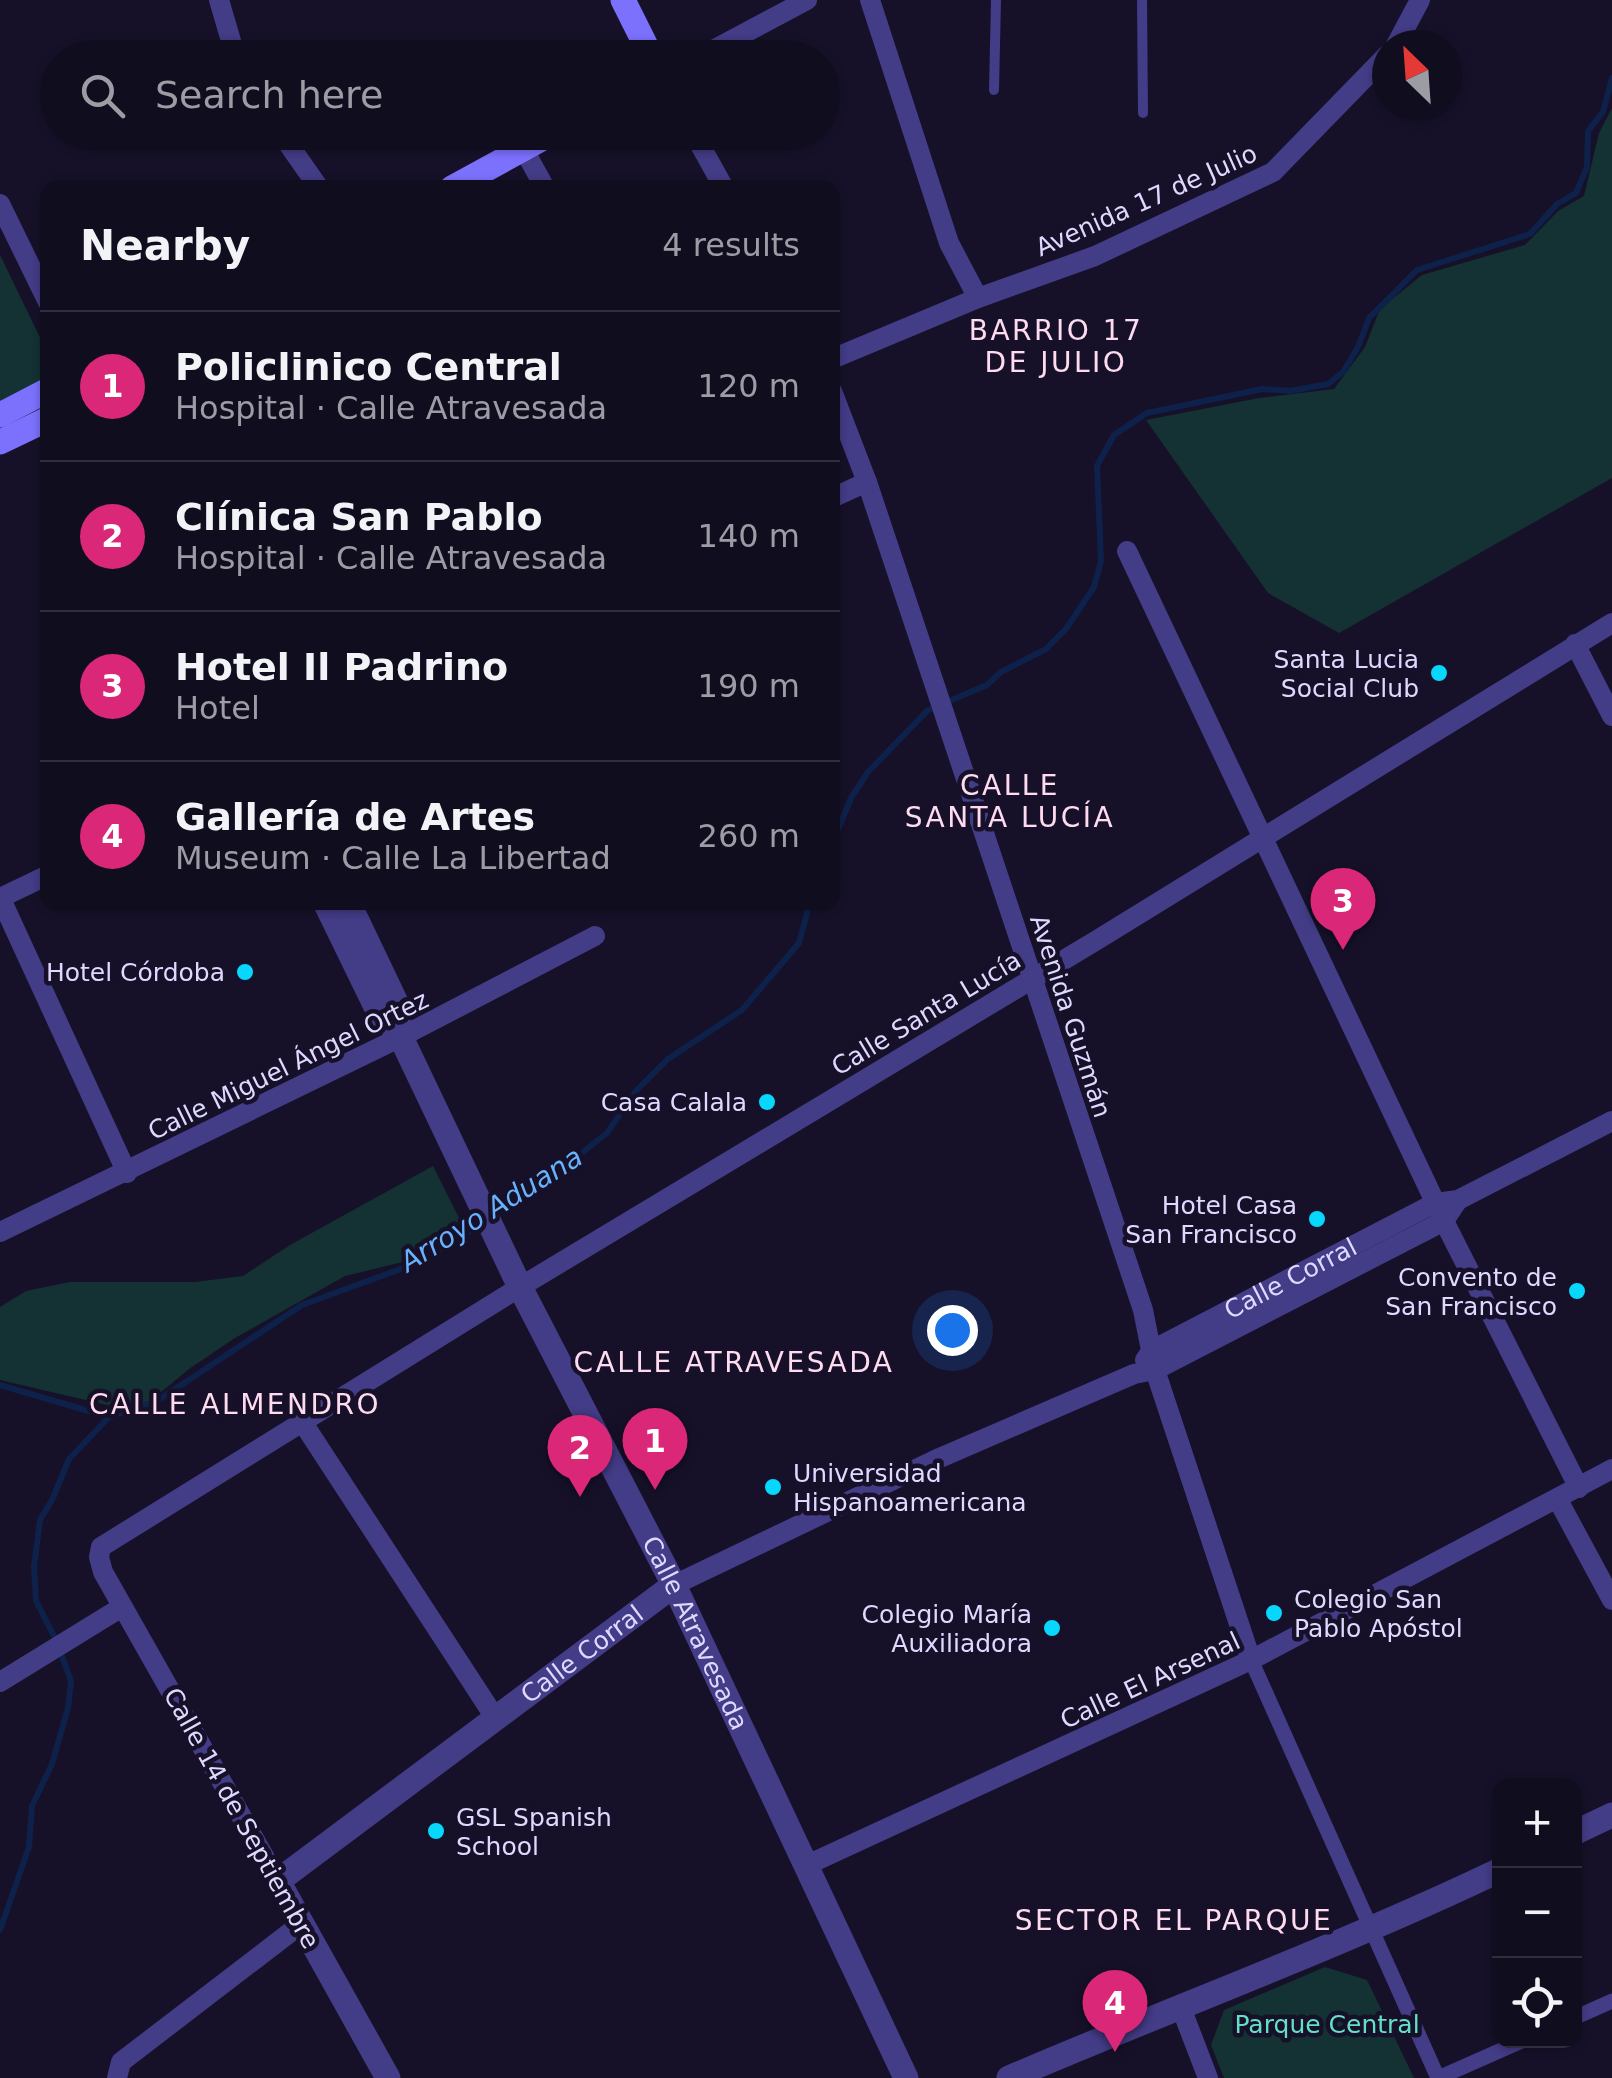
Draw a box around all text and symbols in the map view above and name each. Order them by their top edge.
north arrow [1372,30,1462,120]
search box [40,40,840,150]
icon: search [75,68,130,123]
text: Search here [155,73,383,117]
street label: Avenida 17 de Julio [1031,139,1261,262]
text: Nearby [80,221,250,270]
text: 4 results [662,226,800,264]
district label: BARRIO 17 DE JULIO [969,314,1143,379]
text: Policlinico Central [175,345,562,389]
text: 1 [101,367,124,405]
text: 120 m [698,367,800,405]
text: Hospital · Calle Atravesada [175,389,607,427]
text: Clínica San Pablo [175,495,543,539]
text: 2 [101,517,124,555]
text: 140 m [698,517,800,555]
text: Hospital · Calle Atravesada [175,539,607,577]
text: Hotel Il Padrino [175,645,508,689]
place label: Santa Lucia Social Club [1274,645,1419,703]
marker: Santa Lucia Social Club [1428,662,1450,684]
text: 3 [101,667,124,705]
text: 190 m [698,667,800,705]
text: Hotel [175,689,260,727]
district label: CALLE SANTA LUCÍA [905,769,1115,834]
text: Gallería de Artes [175,795,535,839]
text: 4 [101,817,124,855]
text: 260 m [698,817,800,855]
text: Museum · Calle La Libertad [175,839,611,877]
pin: 3 [1310,868,1376,950]
street label: Avenida Guzmán [1024,911,1117,1121]
street label: Calle Santa Lucía [826,946,1026,1081]
place label: Hotel Córdoba [46,958,225,987]
marker: Hotel Córdoba [234,961,256,983]
street label: Calle Miguel Ángel Ortez [144,985,433,1146]
place label: Casa Calala [601,1088,747,1117]
marker: Casa Calala [756,1091,778,1113]
water label: Arroyo Aduana [392,1140,588,1280]
place label: Hotel Casa San Francisco [1125,1191,1297,1249]
marker: Hotel Casa San Francisco [1306,1208,1328,1230]
street label: Calle Corral [1219,1232,1362,1325]
place label: Convento de San Francisco [1385,1263,1557,1321]
marker: Convento de San Francisco [1566,1280,1588,1302]
your location [927,1305,978,1356]
district label: CALLE ATRAVESADA [574,1346,894,1379]
district label: CALLE ALMENDRO [89,1388,381,1421]
pin: 1 [622,1408,688,1490]
pin: 2 [548,1414,612,1497]
place label: Universidad Hispanoamericana [793,1459,1027,1517]
marker: Universidad Hispanoamericana [762,1476,784,1498]
street label: Calle Atravesada [636,1531,754,1735]
place label: Colegio San Pablo Apóstol [1294,1585,1463,1643]
street label: Calle Corral [515,1599,649,1709]
place label: Colegio María Auxiliadora [861,1600,1032,1658]
marker: Colegio San Pablo Apóstol [1263,1602,1285,1624]
marker: Colegio María Auxiliadora [1041,1617,1063,1639]
street label: Calle El Arsenal [1056,1626,1245,1735]
street label: Calle 14 de Septiembre [158,1683,325,1954]
map controls [1492,1778,1582,2048]
button: + [1492,1778,1582,1868]
place label: GSL Spanish School [456,1803,612,1861]
marker: GSL Spanish School [425,1820,447,1842]
button: − [1492,1868,1582,1958]
district label: SECTOR EL PARQUE [1015,1904,1333,1937]
button: locate [1492,1958,1582,2048]
pin: 4 [1082,1970,1148,2052]
park label: Parque Central [1234,2010,1420,2039]

